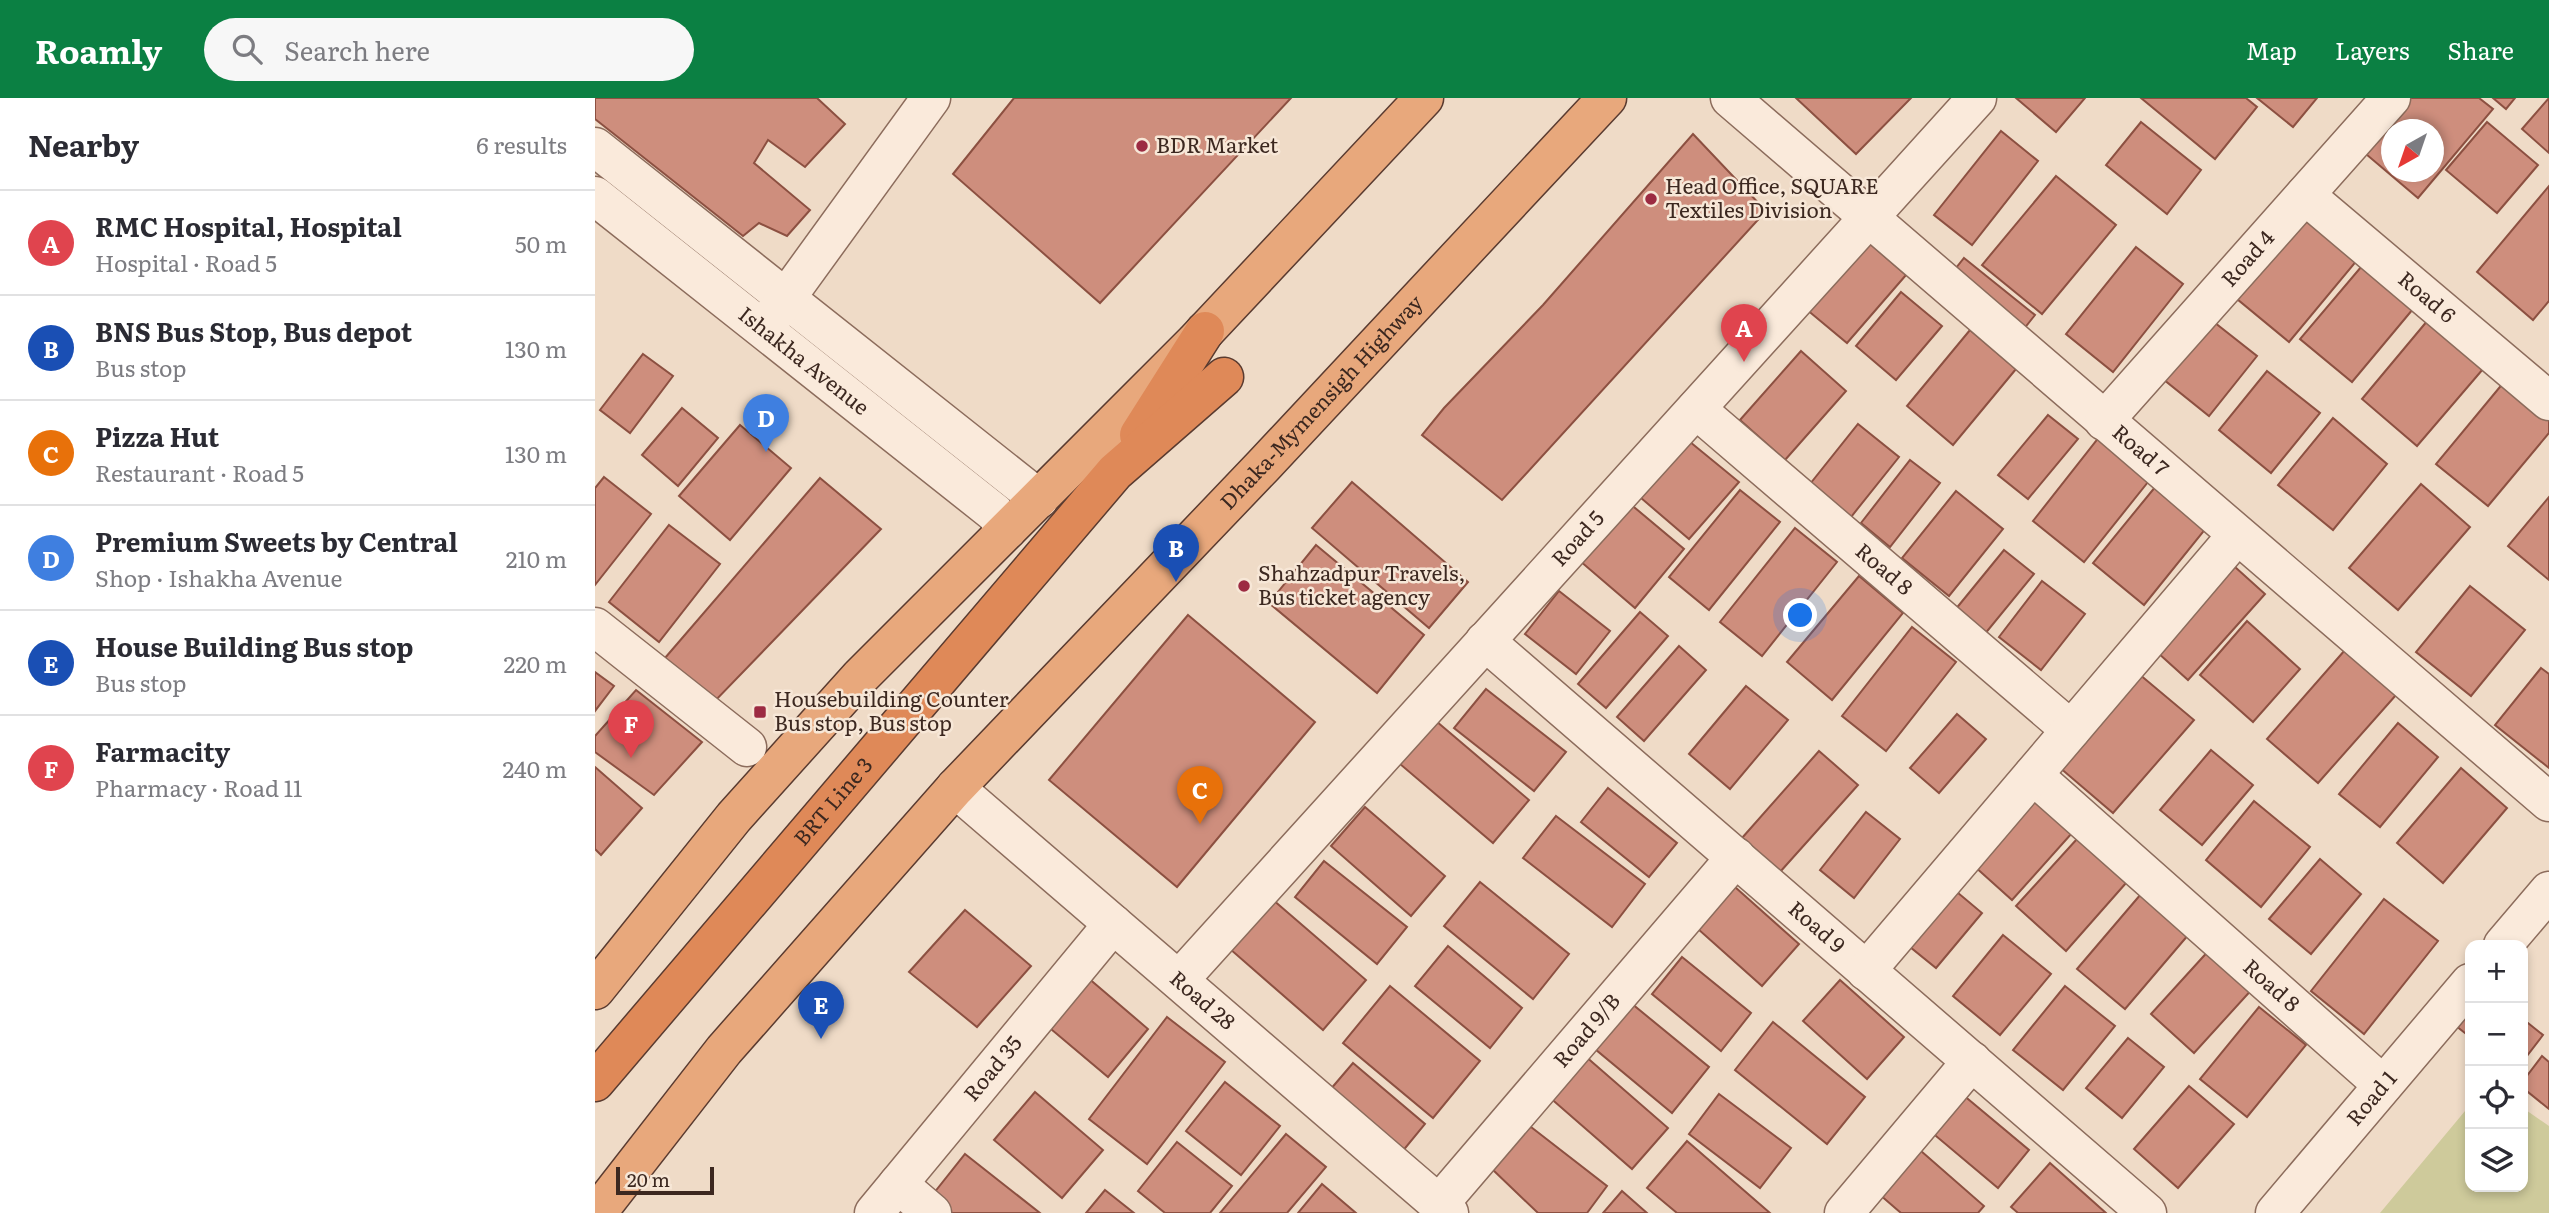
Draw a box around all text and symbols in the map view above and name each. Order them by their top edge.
search box [204,18,694,81]
text: Roamly [35,25,162,74]
icon: search [228,30,266,68]
text: Search here [284,30,430,69]
text: Map [2246,32,2297,67]
text: Layers [2335,32,2409,67]
text: Share [2447,32,2514,67]
north arrow [2381,119,2444,182]
text: Nearby [28,122,139,166]
text: 6 results [476,127,567,161]
place label: BDR Market [1156,128,1279,159]
marker: BDR Market [1134,138,1150,154]
place label: Head Office, SQUARE Textiles Division [1665,169,1879,224]
marker: Head Office, SQUARE Textiles Division [1643,191,1659,207]
text: RMC Hospital, Hospital [95,206,402,245]
street label: Road 4 [2213,222,2280,292]
text: A [42,226,60,260]
text: 50 m [515,226,567,260]
text: Hospital · Road 5 [95,245,277,279]
street label: Road 6 [2393,262,2463,329]
street label: Dhaka-Mymensigh Highway [1211,286,1429,515]
street label: Ishakha Avenue [733,298,877,421]
pin: A [1721,304,1767,362]
text: BNS Bus Stop, Bus depot [95,311,412,350]
text: B [43,331,59,365]
text: 130 m [505,331,567,365]
text: Bus stop [95,350,187,384]
pin: D [743,394,789,452]
text: Pizza Hut [95,416,219,455]
street label: Road 7 [2107,416,2177,482]
text: C [43,436,59,470]
text: 130 m [505,436,567,470]
text: Restaurant · Road 5 [95,455,304,489]
street label: Road 5 [1543,502,1610,572]
text: Premium Sweets by Central [95,521,458,560]
pin: B [1153,524,1199,582]
street label: Road 8 [1850,534,1921,601]
text: D [42,541,60,575]
text: 210 m [506,541,567,575]
place label: Shahzadpur Travels, Bus ticket agency [1258,556,1465,611]
text: Shop · Ishakha Avenue [95,560,343,594]
marker: Shahzadpur Travels, Bus ticket agency [1236,578,1252,594]
your location [1783,598,1817,632]
text: House Building Bus stop [95,626,413,665]
text: E [43,646,59,680]
text: 220 m [503,646,567,680]
text: Bus stop [95,665,187,699]
place label: Housebuilding Counter Bus stop, Bus stop [774,682,1009,737]
pin: F [608,700,654,758]
marker: Housebuilding Counter Bus stop, Bus stop [752,704,768,720]
text: Farmacity [95,731,230,770]
street label: BRT Line 3 [785,749,879,851]
text: F [44,751,58,785]
text: 240 m [502,751,567,785]
pin: C [1177,766,1223,824]
text: Pharmacy · Road 11 [95,770,302,804]
street label: Road 9 [1783,892,1853,959]
map controls [2465,940,2528,1192]
button: + [2465,940,2528,1003]
street label: Road 8 [2237,950,2308,1018]
street label: Road 28 [1164,962,1243,1036]
pin: E [798,981,844,1039]
street label: Road 9/B [1545,985,1626,1073]
button: − [2465,1003,2528,1066]
street label: Road 35 [955,1028,1028,1107]
street label: Road 1 [2338,1062,2403,1131]
button: locate [2465,1066,2528,1129]
button: layers [2465,1129,2528,1192]
scale bar [616,1164,714,1196]
text: 20 m [627,1165,670,1193]

